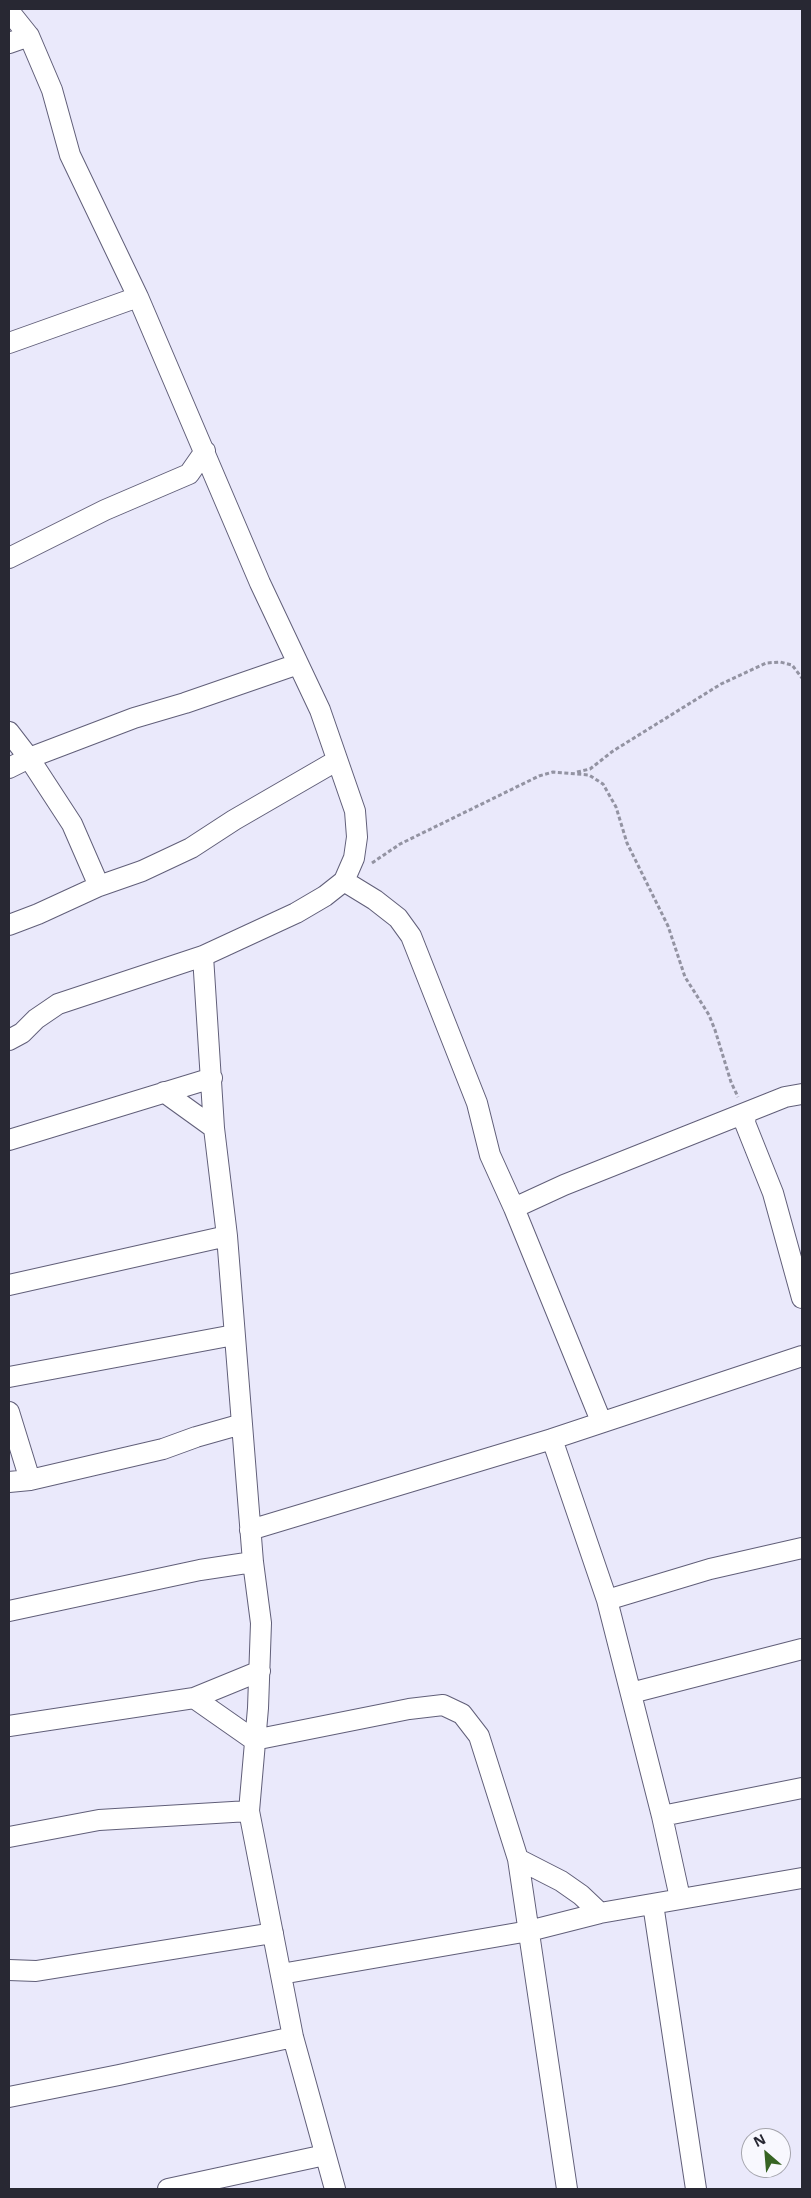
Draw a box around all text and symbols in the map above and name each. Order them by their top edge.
north arrow [741,2128,791,2178]
text: N [750,2129,769,2151]

